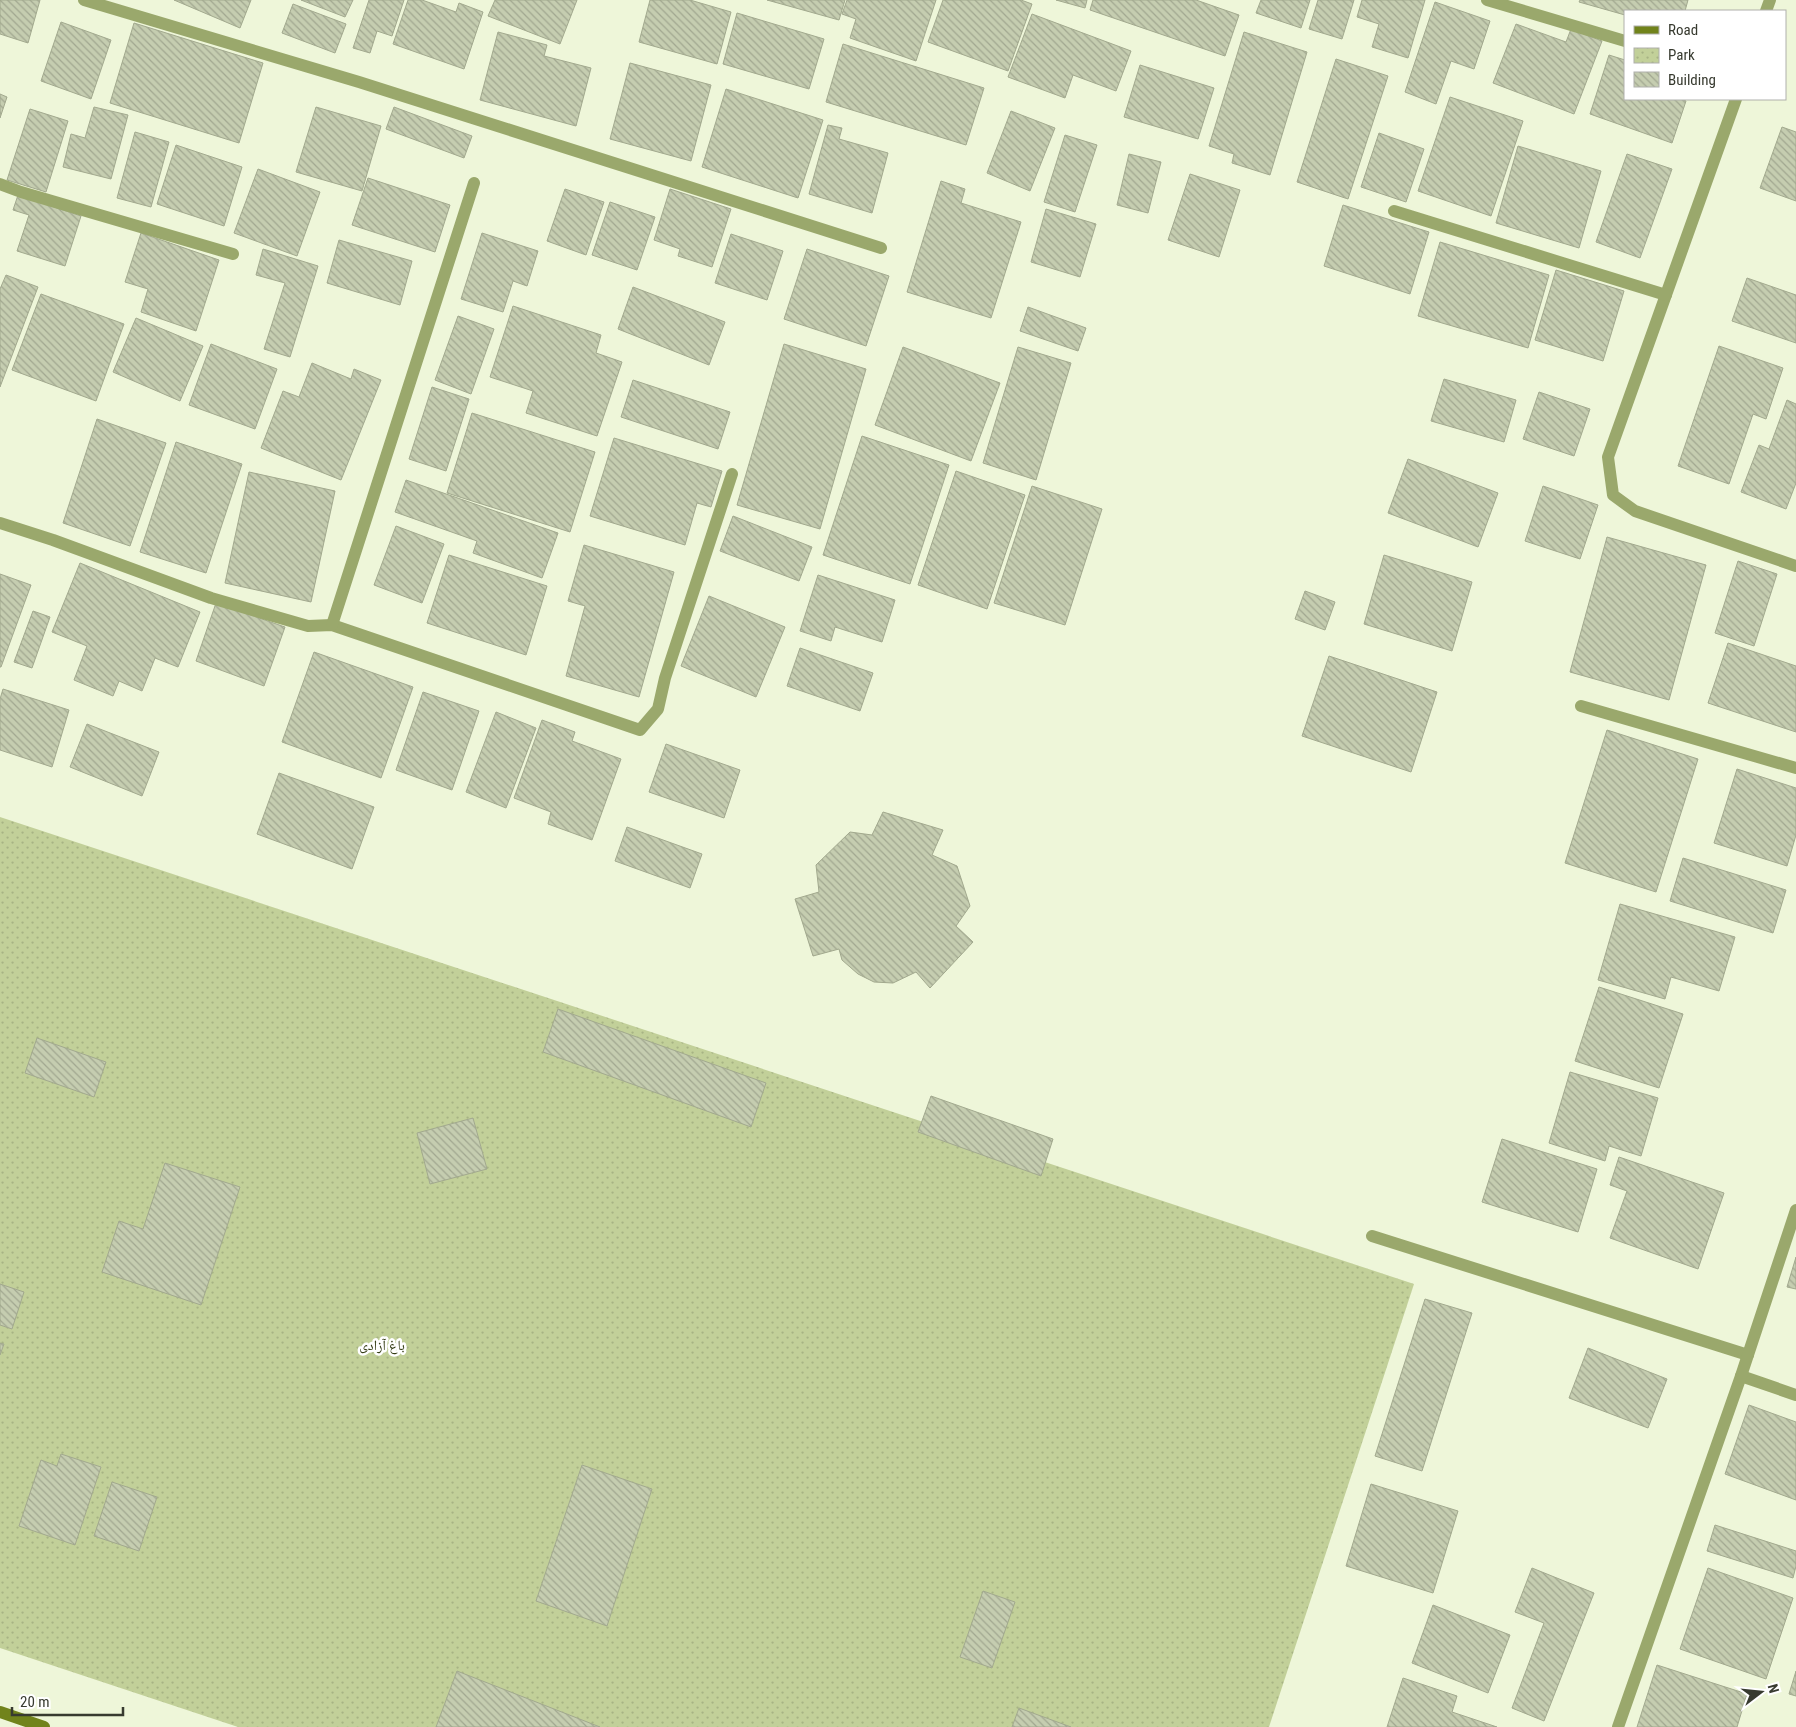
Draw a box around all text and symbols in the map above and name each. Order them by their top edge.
legend [1624,10,1786,100]
text: Road [1668,21,1698,39]
text: Park [1668,46,1695,64]
text: Building [1668,71,1716,89]
park label: باغ آزادی [359,1337,405,1355]
north arrow [1736,1667,1786,1717]
text: N [1765,1682,1782,1695]
scale bar [12,1684,124,1716]
text: 20 m [20,1693,50,1711]

